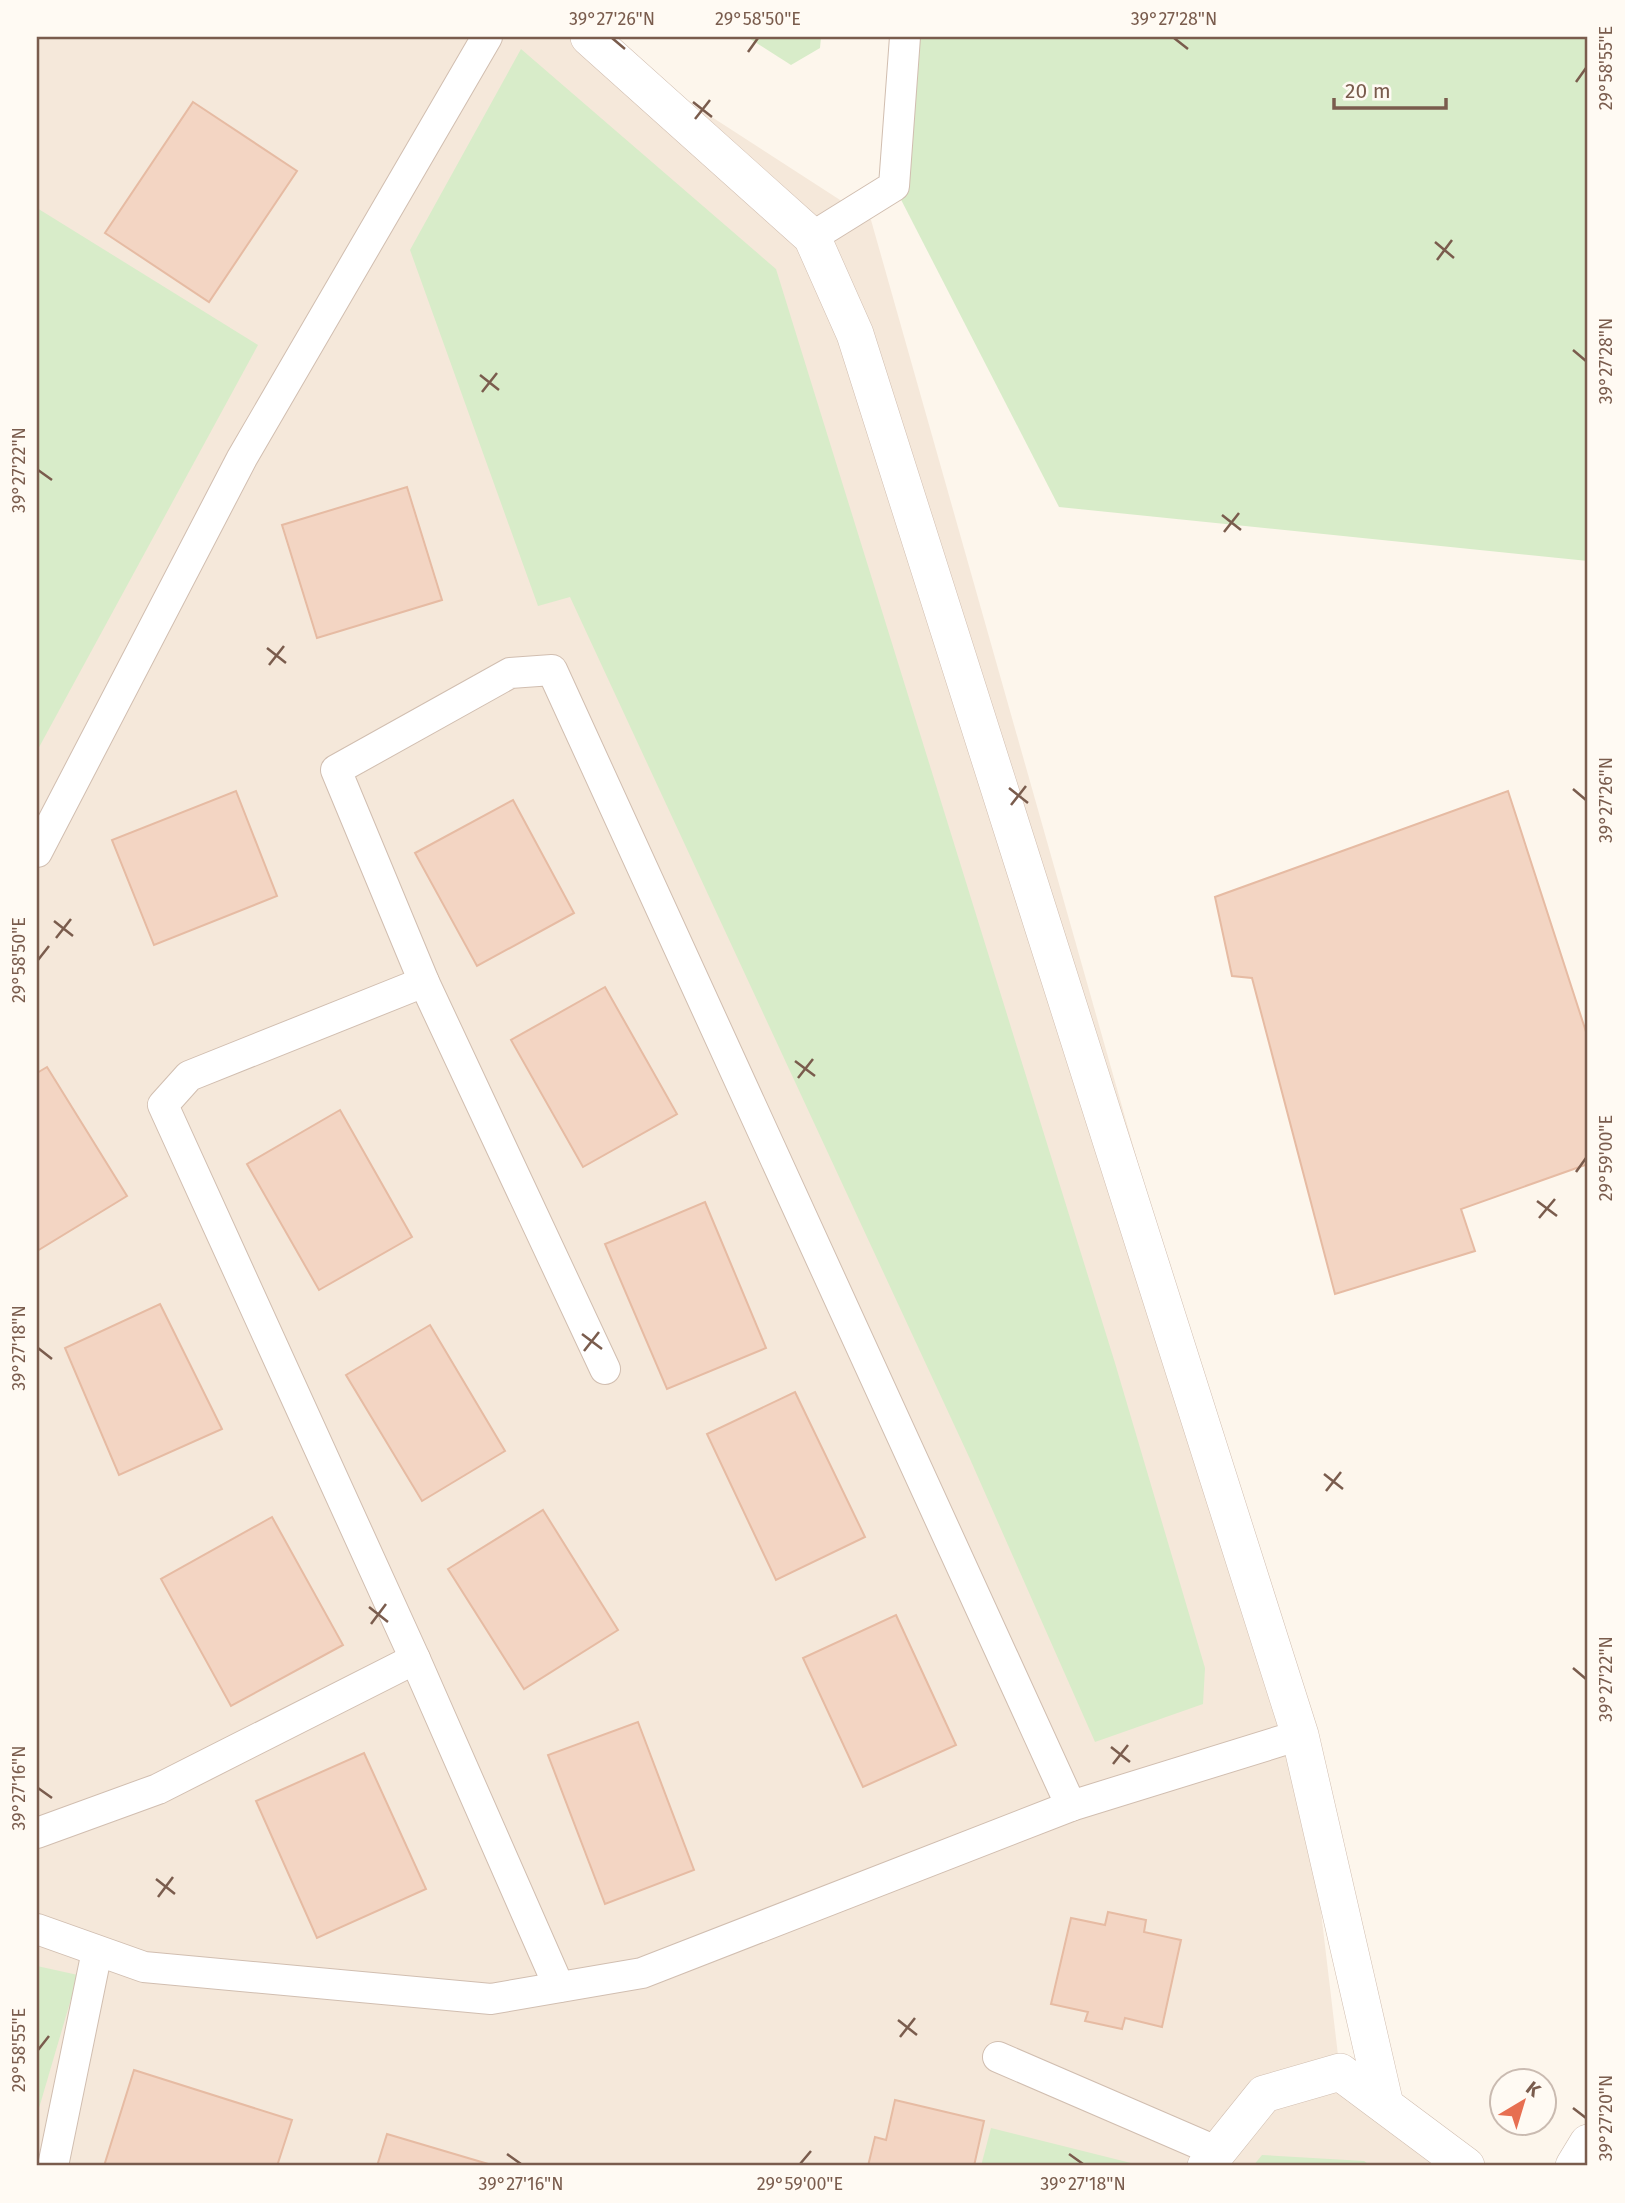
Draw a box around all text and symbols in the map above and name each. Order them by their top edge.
text: 39°27'26"N [569,8,655,30]
text: 29°58'50"E [715,8,801,30]
text: 39°27'28"N [1131,8,1217,30]
text: 29°58'55"E [1595,26,1617,110]
scale bar [1334,66,1446,110]
text: 20 m [1345,78,1391,104]
text: 39°27'28"N [1595,318,1617,404]
text: 39°27'22"N [8,427,30,513]
text: 39°27'26"N [1595,757,1617,843]
text: 29°58'50"E [8,917,30,1003]
text: 29°59'00"E [1595,1115,1617,1201]
text: 39°27'18"N [8,1305,30,1391]
text: 39°27'22"N [1595,1636,1617,1722]
text: 39°27'16"N [8,1746,30,1830]
text: 29°58'55"E [8,2008,30,2092]
north arrow [1488,2066,1558,2136]
text: 39°27'20"N [1595,2075,1617,2161]
text: K [1521,2076,1546,2102]
text: 39°27'16"N [479,2173,563,2195]
text: 29°59'00"E [757,2173,843,2195]
text: 39°27'18"N [1040,2173,1126,2195]

